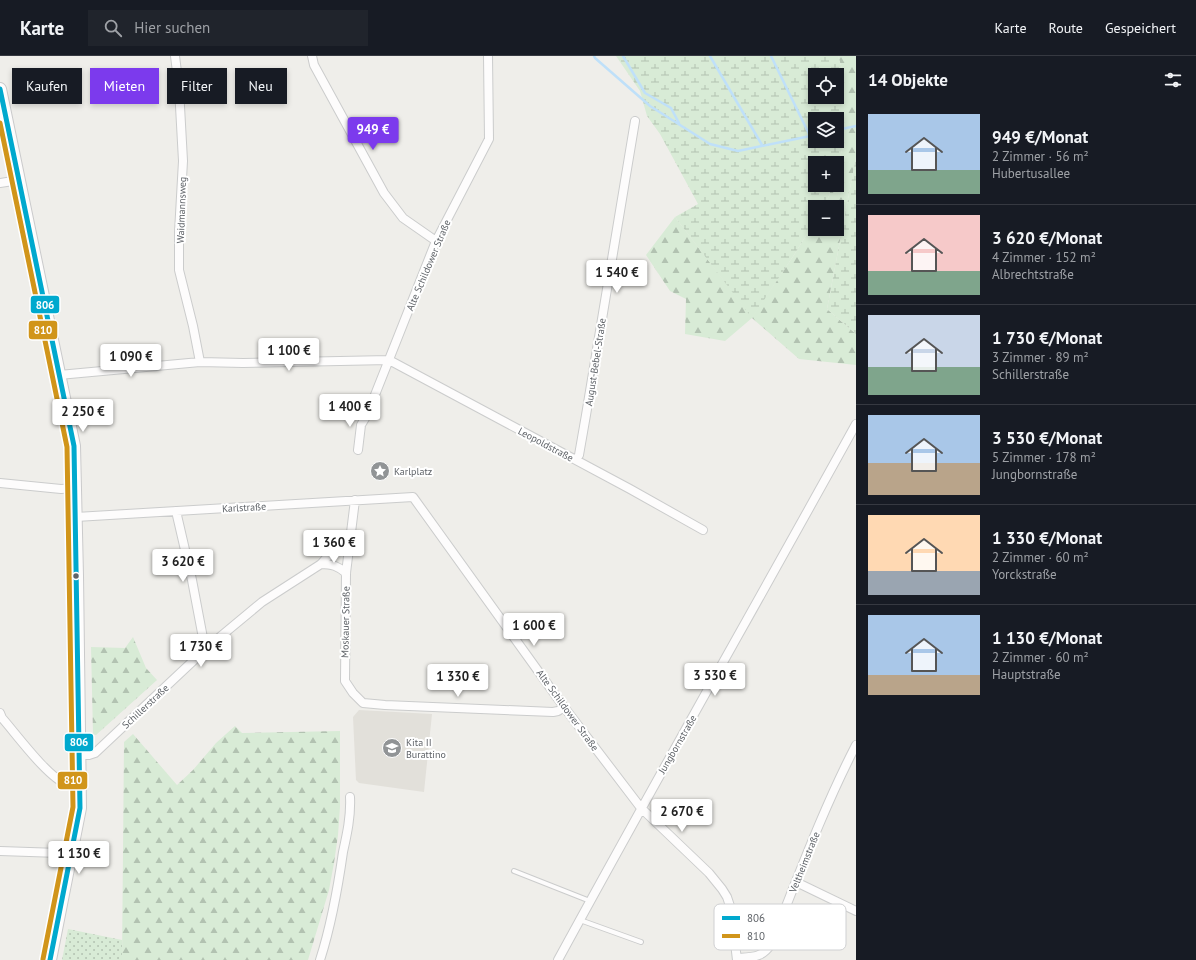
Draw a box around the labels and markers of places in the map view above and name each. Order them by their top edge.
pin: 949 € [345,117,401,151]
pin: 1 540 € [580,260,654,294]
pin: 1 100 € [252,338,326,372]
pin: 1 090 € [94,344,168,378]
pin: 1 400 € [313,394,387,428]
pin: 2 250 € [46,399,120,433]
place icon: Karlplatz [369,460,391,482]
place label: Karlplatz [394,465,432,478]
pin: 1 360 € [297,530,371,564]
pin: 3 620 € [146,549,220,583]
unlabelled marker [71,571,81,581]
pin: 1 600 € [497,613,571,647]
pin: 1 730 € [164,634,238,668]
pin: 3 530 € [678,663,752,697]
pin: 1 330 € [421,664,495,698]
place label: Kita II Burattino [406,736,446,761]
school or university icon: Kita II Burattino [381,737,403,759]
pin: 2 670 € [645,799,719,833]
pin: 1 130 € [42,841,116,875]

